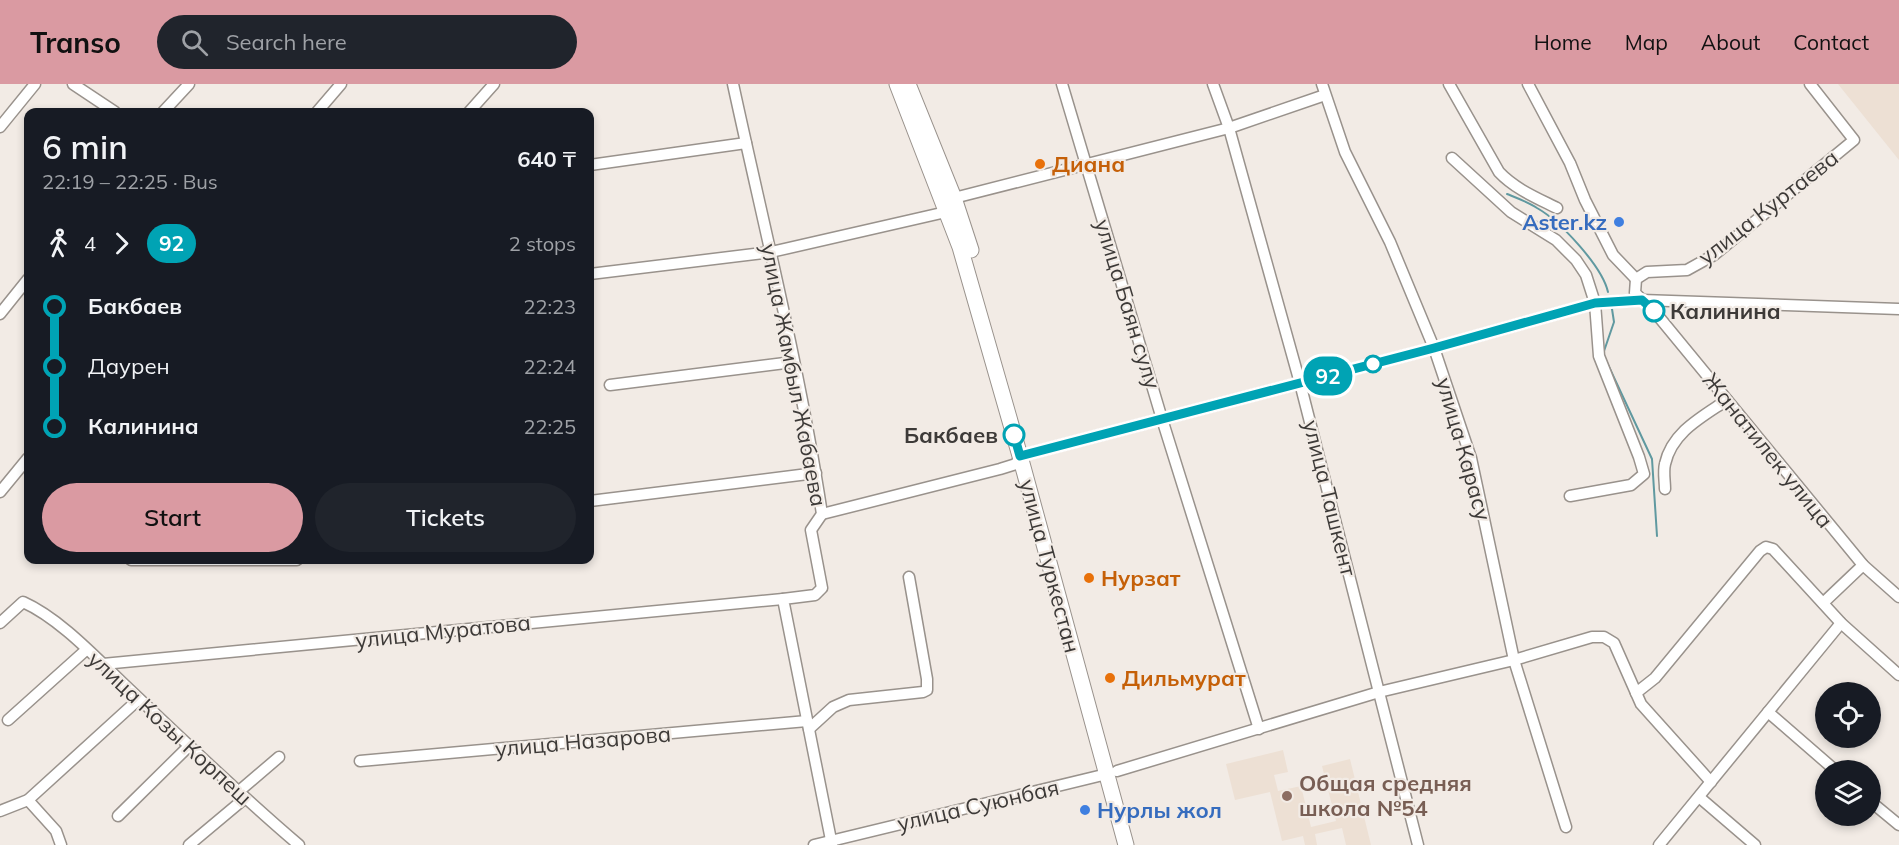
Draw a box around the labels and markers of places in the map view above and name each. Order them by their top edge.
place label: Диана [1052,150,1125,178]
marker: Диана [1033,157,1047,171]
place label: Aster.kz [1522,208,1607,236]
marker: Aster.kz [1612,215,1626,229]
place label: Калинина [1670,297,1781,325]
marker: Калинина [1643,300,1665,322]
unlabelled marker [1364,355,1382,373]
place label: Бакбаев [904,421,998,449]
marker: Бакбаев [1003,424,1025,446]
place label: Нурзат [1101,564,1181,592]
marker: Нурзат [1082,571,1096,585]
place label: Дильмурат [1122,664,1246,692]
marker: Дильмурат [1103,671,1117,685]
place label: Общая средняя школа №54 [1299,769,1472,822]
marker: Общая средняя школа №54 [1280,789,1294,803]
place label: Нурлы жол [1097,796,1222,824]
marker: Нурлы жол [1078,803,1092,817]

